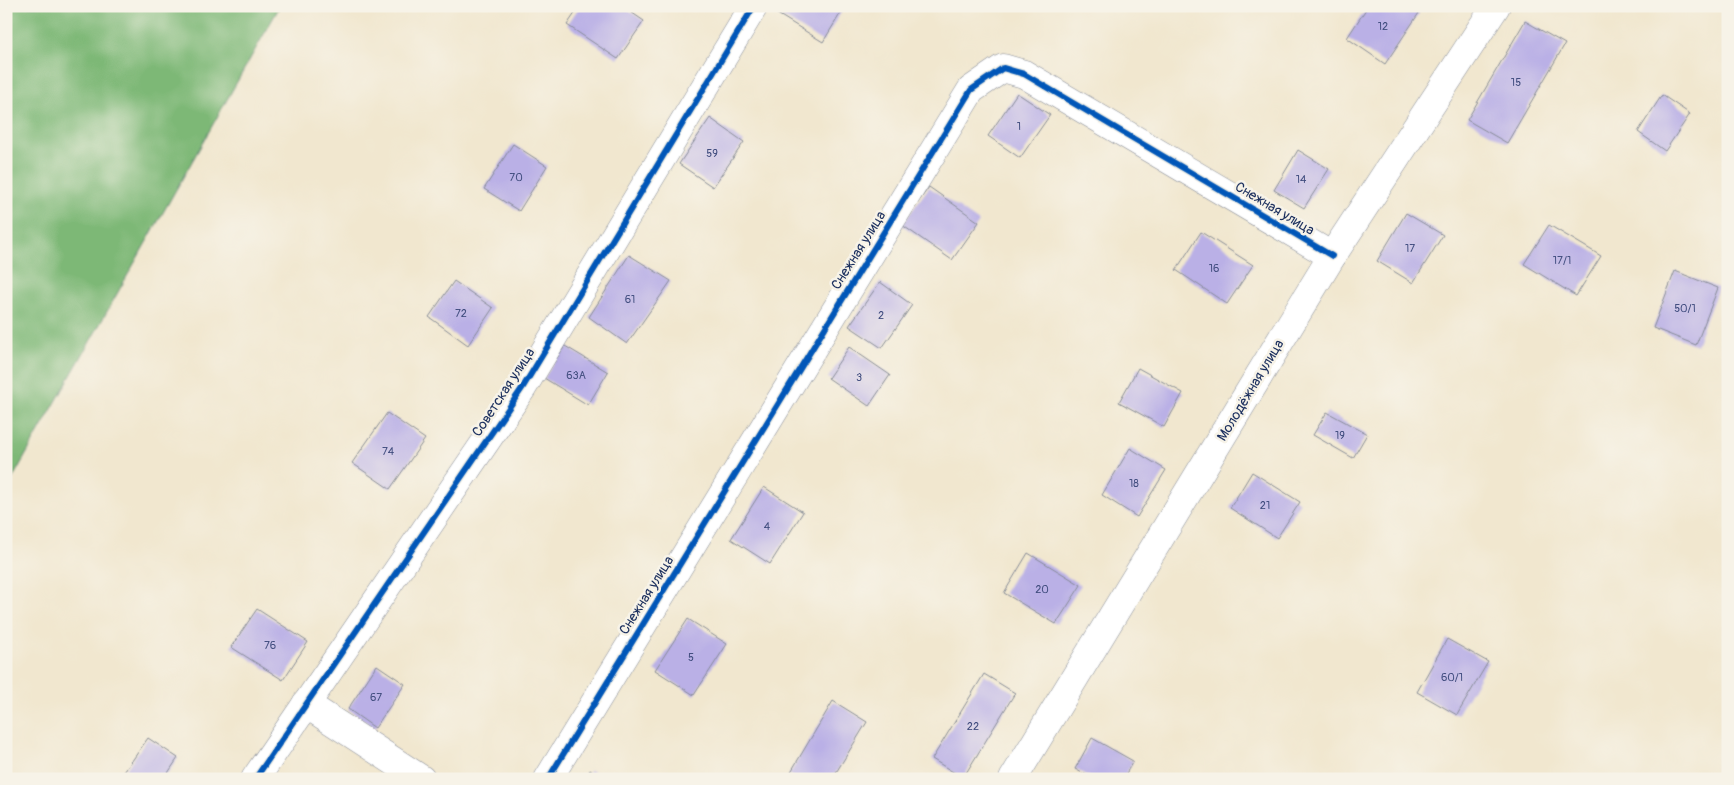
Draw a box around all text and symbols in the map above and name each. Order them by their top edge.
house number: 12 [1378,20,1388,33]
house number: 15 [1511,76,1521,89]
house number: 1 [1017,120,1021,133]
house number: 59 [706,147,718,160]
house number: 70 [509,171,523,184]
house number: 14 [1296,173,1307,186]
street label: Снежная улица [1232,178,1317,239]
street label: Снежная улица [828,208,889,293]
house number: 17 [1405,242,1415,255]
house number: 17/1 [1553,254,1571,267]
house number: 16 [1209,262,1219,275]
house number: 61 [625,293,635,306]
house number: 50/1 [1674,302,1696,315]
house number: 72 [455,307,467,320]
house number: 2 [878,309,884,322]
street label: Молодёжная улица [1213,336,1287,444]
street label: Советская улица [468,345,538,440]
house number: 63А [566,369,586,382]
house number: 3 [856,371,862,384]
house number: 19 [1335,429,1345,442]
house number: 74 [382,445,395,458]
house number: 18 [1129,477,1139,490]
house number: 21 [1260,499,1270,512]
house number: 4 [764,520,771,533]
street label: Снежная улица [616,553,677,638]
house number: 20 [1035,583,1049,596]
house number: 76 [264,639,276,652]
house number: 5 [688,651,694,664]
house number: 60/1 [1441,671,1463,684]
house number: 67 [370,691,382,704]
house number: 22 [967,720,979,733]

